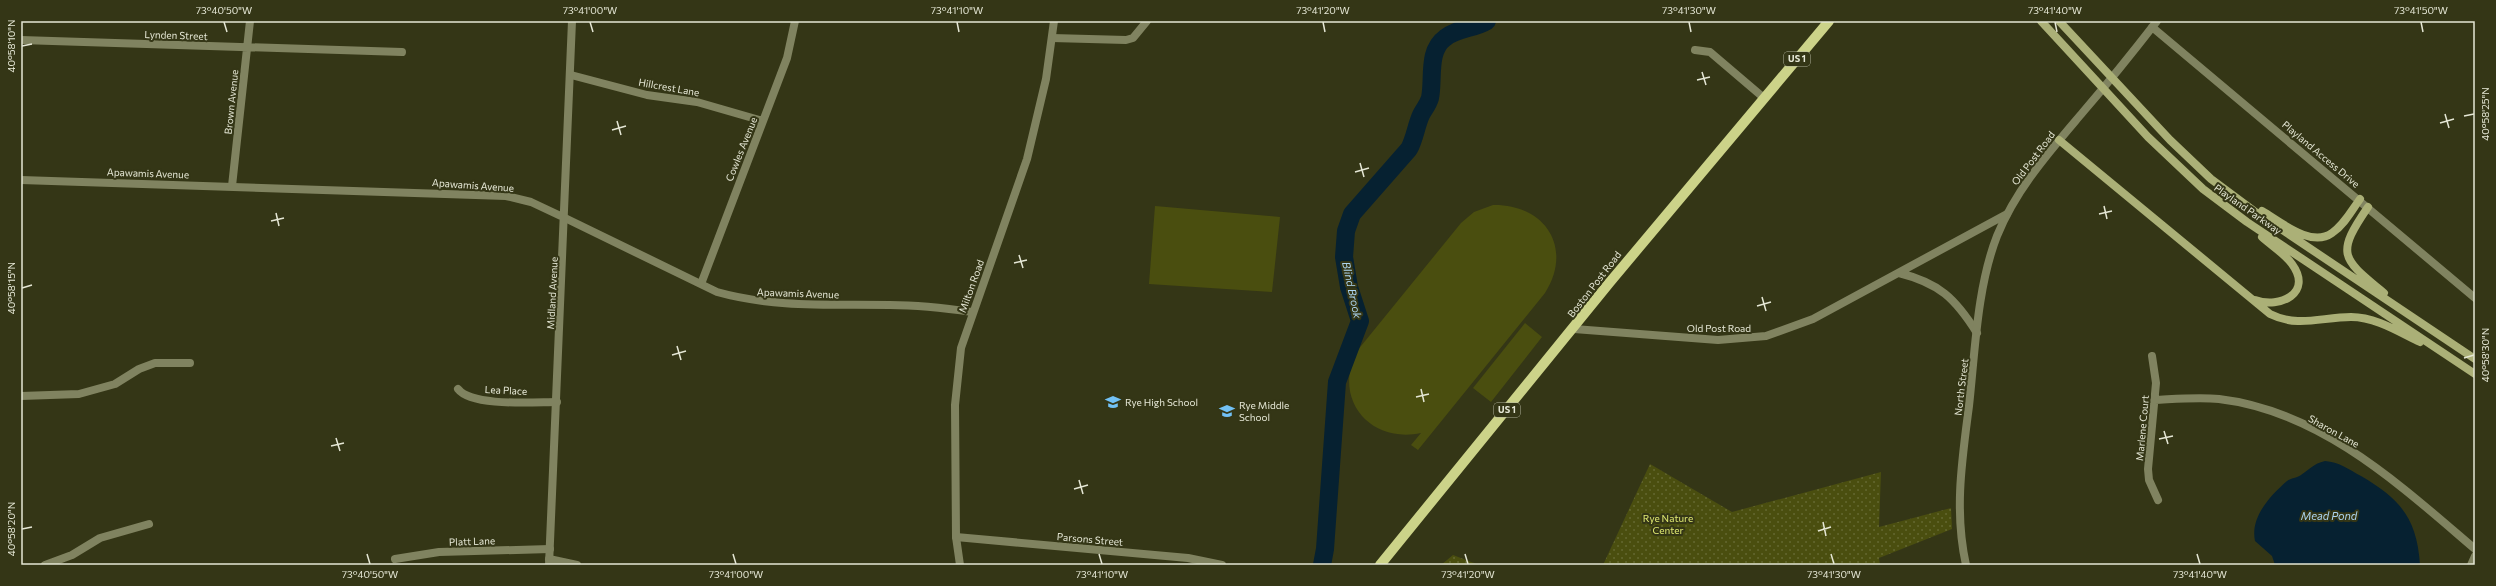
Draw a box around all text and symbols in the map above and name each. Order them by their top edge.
text: 73°40'50"W [196,4,252,16]
text: 73°41'00"W [563,4,617,16]
text: 73°41'10"W [931,4,983,16]
text: 73°41'20"W [1296,4,1350,16]
text: 73°41'30"W [1662,4,1716,16]
text: 73°41'40"W [2028,4,2082,16]
text: 73°41'50"W [2394,4,2448,16]
text: 40°58'10"N [5,19,17,73]
street label: Lynden Street [144,28,208,42]
road number: US 1 [1784,52,1810,66]
street label: Brown Avenue [222,69,240,135]
street label: Hillcrest Lane [638,76,700,98]
text: 40°58'25"N [2479,87,2491,141]
street label: Cowles Avenue [723,115,759,183]
street label: Playland Access Drive [2280,118,2362,190]
street label: Old Post Road [2009,129,2057,187]
street label: Apawamis Avenue [107,166,189,180]
street label: Apawamis Avenue [432,176,514,194]
street label: Playland Parkway [2212,181,2284,237]
street label: Boston Post Road [1565,248,1624,319]
street label: Midland Avenue [544,257,560,329]
street label: Milton Road [956,258,986,314]
water label: Blind Brook [1340,260,1365,321]
text: 40°58'15"N [5,262,17,314]
street label: Apawamis Avenue [757,286,839,300]
street label: Old Post Road [1687,322,1751,334]
text: 40°58'30"N [2479,328,2491,382]
street label: North Street [1952,358,1970,416]
street label: Lea Place [485,383,527,397]
school or university icon: Rye High School [1104,393,1122,411]
street label: Marlene Court [2133,395,2151,461]
place label: Rye High School [1125,396,1198,408]
place label: Rye Middle School [1239,399,1289,423]
school or university icon: Rye Middle School [1218,402,1236,420]
road number: US 1 [1494,403,1520,417]
street label: Sharon Lane [2306,412,2362,450]
text: 40°58'20"N [5,502,17,556]
water label: Mead Pond [2301,509,2358,522]
park label: Rye Nature Center [1643,512,1693,536]
street label: Parsons Street [1056,530,1124,548]
street label: Platt Lane [449,534,495,548]
text: 73°40'50"W [342,568,398,580]
text: 73°41'00"W [709,568,763,580]
text: 73°41'10"W [1076,568,1128,580]
text: 73°41'20"W [1441,568,1495,580]
text: 73°41'30"W [1807,568,1861,580]
text: 73°41'40"W [2173,568,2227,580]

